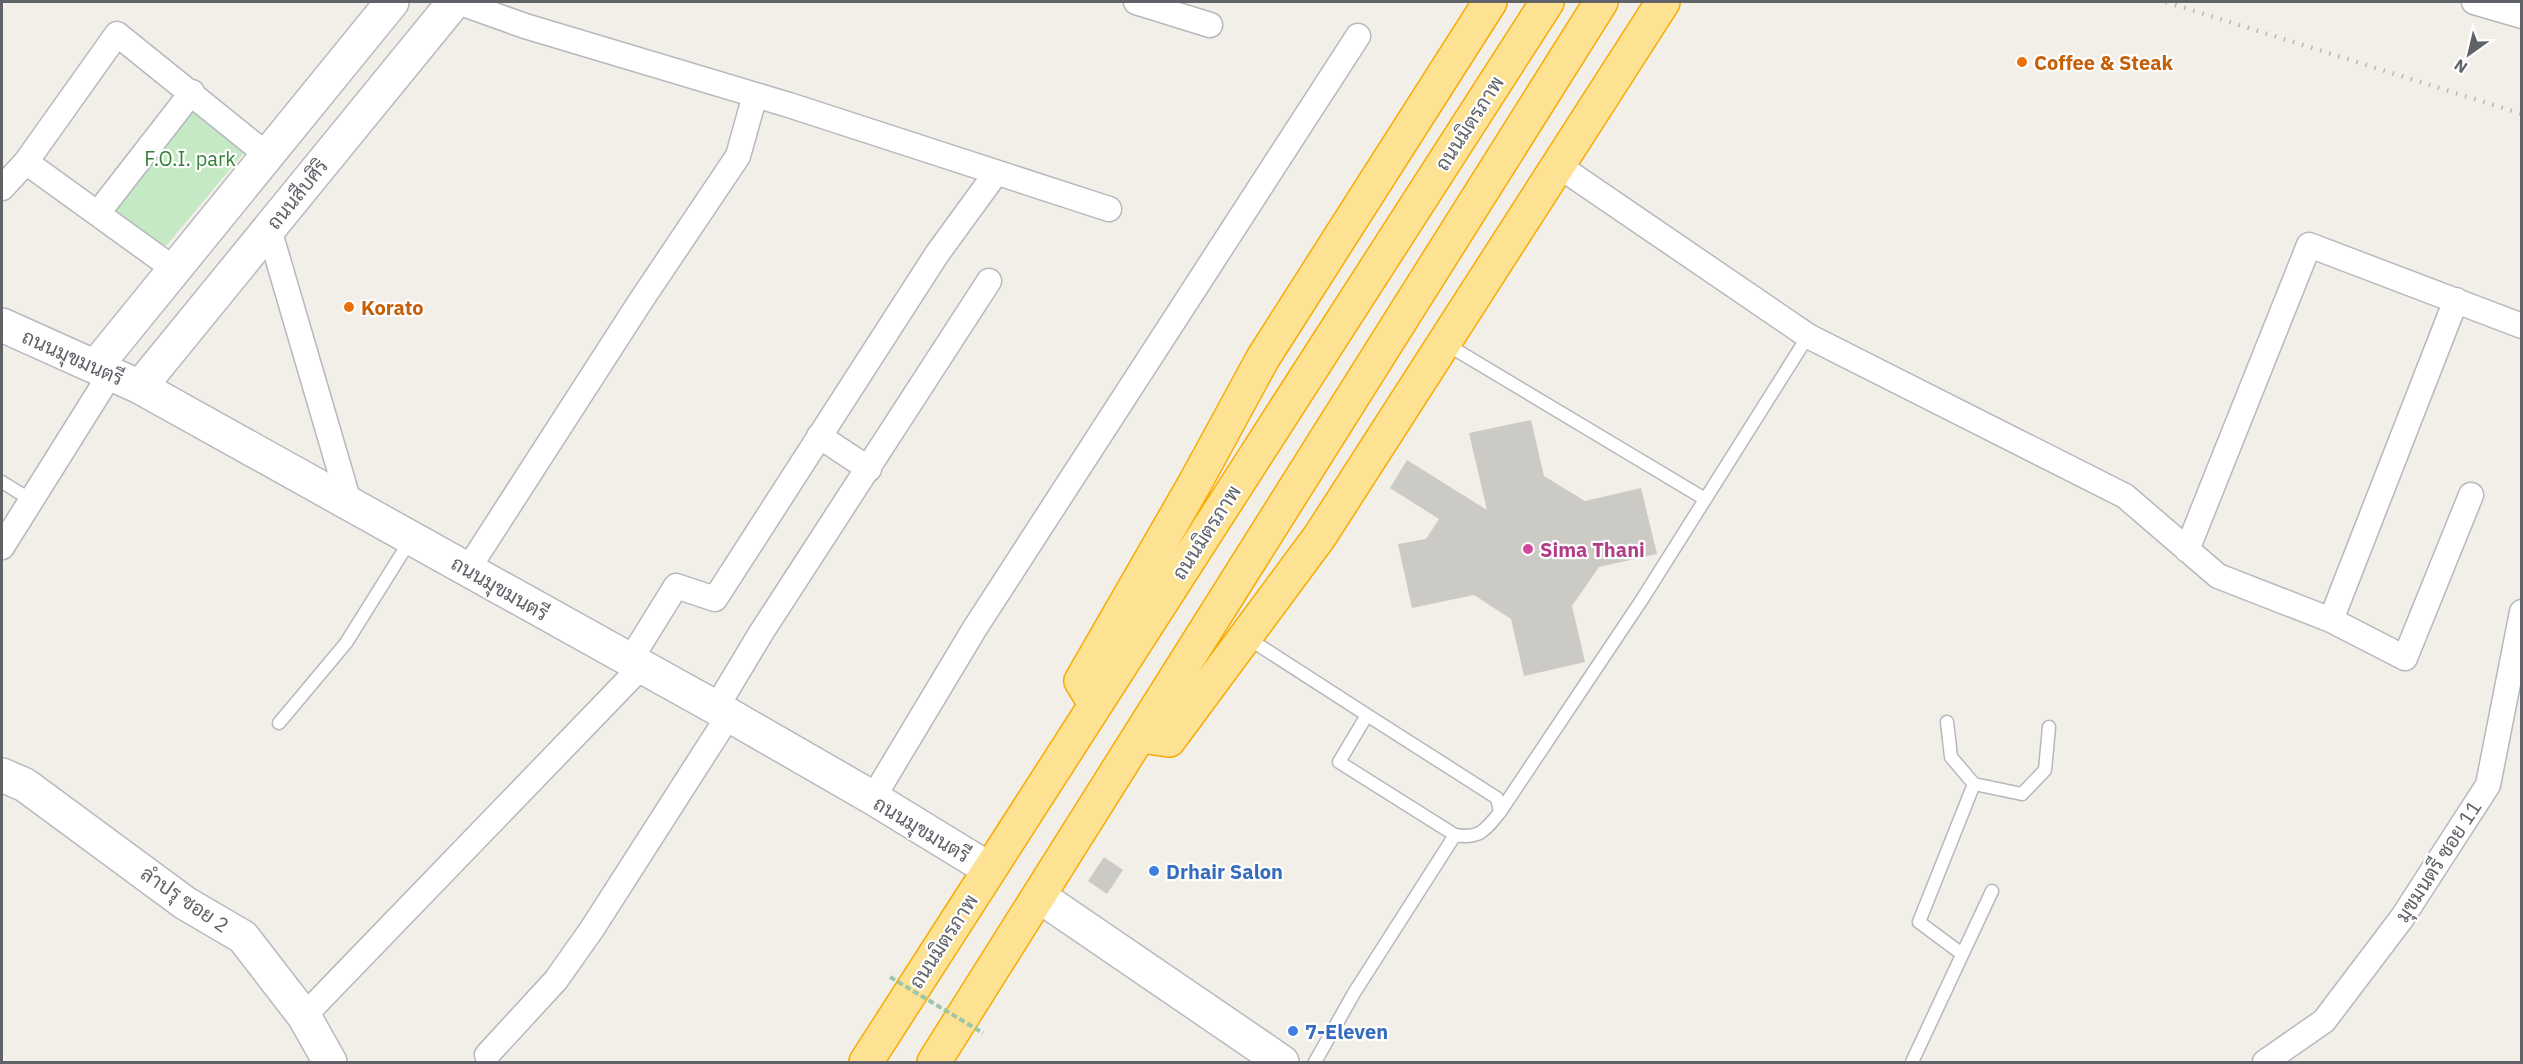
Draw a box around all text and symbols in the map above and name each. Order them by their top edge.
north arrow [2439,24,2499,84]
place label: Coffee & Steak [2034,49,2174,76]
marker: Coffee & Steak [2015,55,2029,69]
text: N [2450,55,2471,78]
street label: ถนนมิตรภาพ [1428,71,1510,175]
park label: F.O.I. park [144,145,236,172]
street label: ถนนสืบศิริ [260,153,334,235]
place label: Korato [361,294,424,321]
marker: Korato [342,300,356,314]
street label: ถนนมุขมนตรี [18,323,128,392]
street label: ถนนมิตรภาพ [1165,480,1247,584]
place label: Sima Thani [1540,536,1645,563]
marker: Sima Thani [1521,542,1535,556]
street label: ถนนมุขมนตรี [446,549,554,628]
street label: ถนนมุขมนตรี [868,790,975,869]
street label: มุขมนตรี ซอย 11 [2389,795,2488,928]
place label: Drhair Salon [1166,858,1283,885]
street label: ลำปรุ ซอย 2 [135,860,234,939]
marker: Drhair Salon [1147,864,1161,878]
street label: ถนนมิตรภาพ [902,889,984,993]
place label: 7-Eleven [1305,1018,1388,1045]
marker: 7-Eleven [1286,1024,1300,1038]

